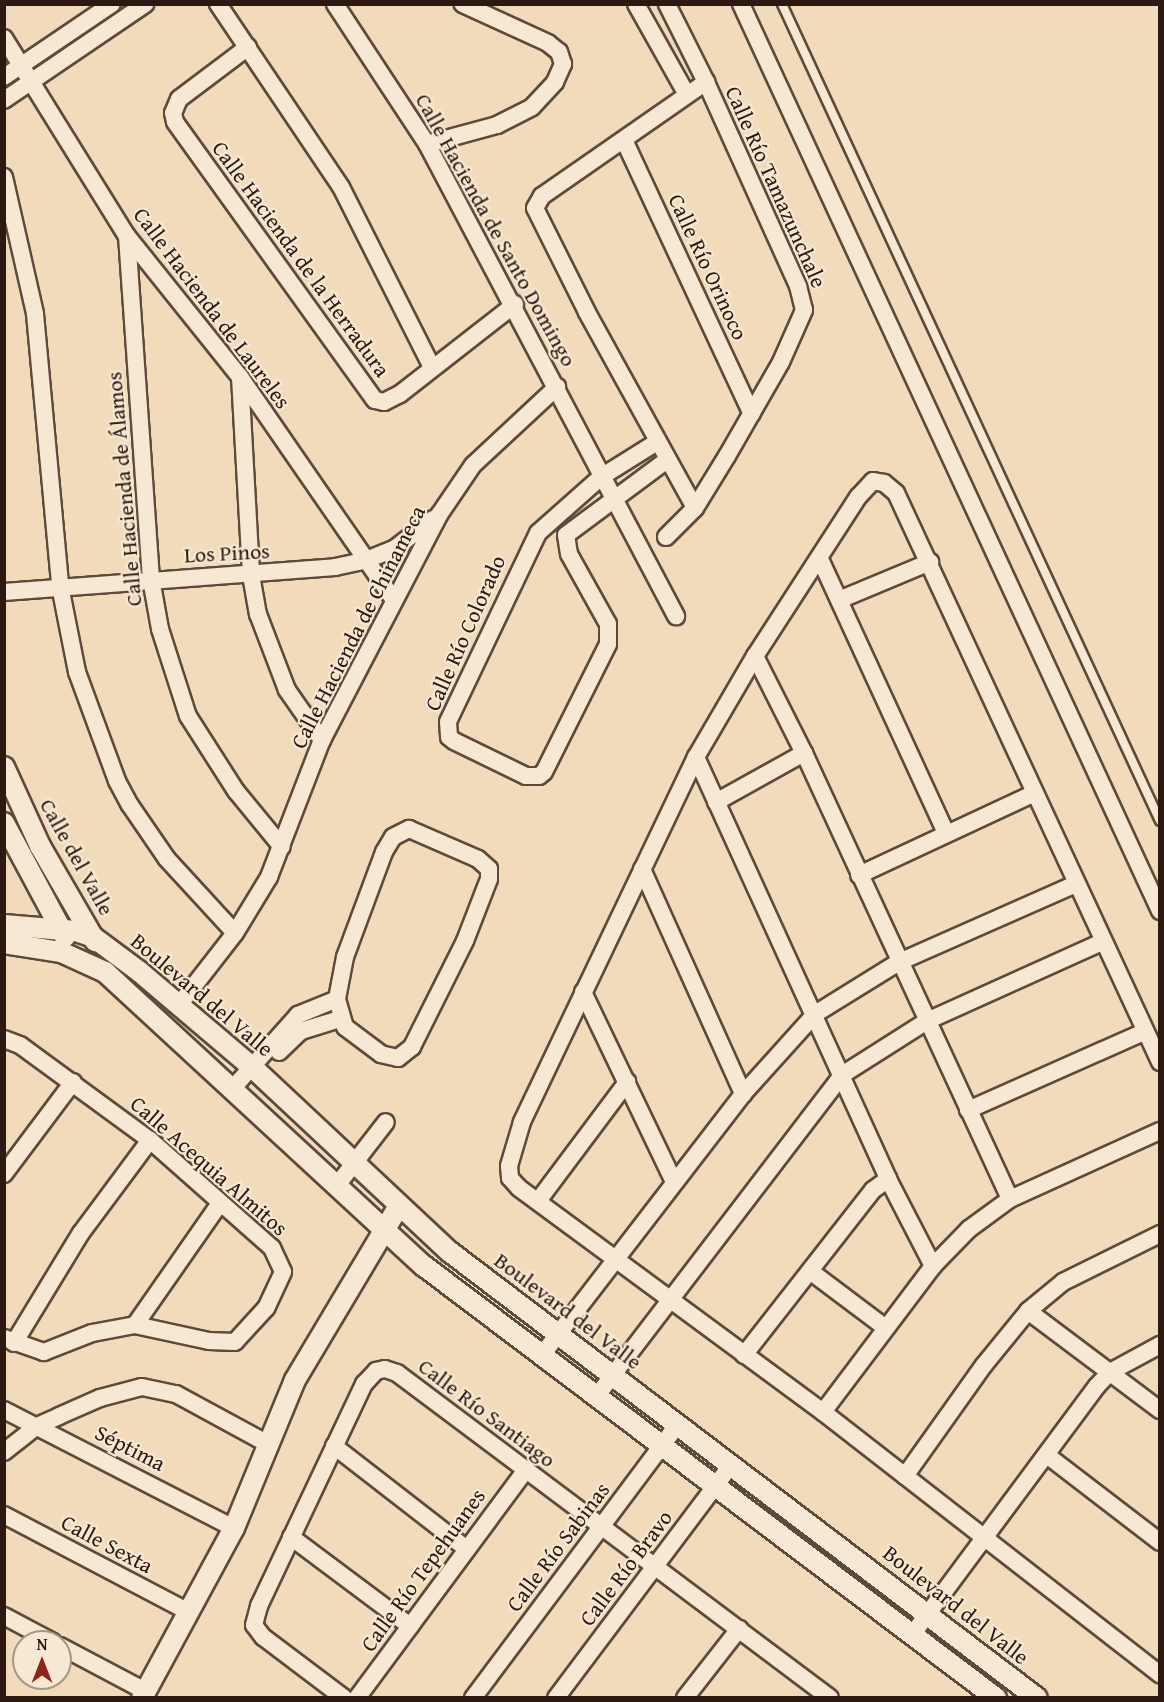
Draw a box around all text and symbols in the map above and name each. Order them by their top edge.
street label: Calle Río Tamazunchale [720,82,832,292]
street label: Calle Hacienda de Santo Domingo [410,89,582,371]
street label: Calle Hacienda de la Herradura [207,136,395,382]
street label: Calle Río Orinoco [663,190,753,344]
street label: Calle Hacienda de Laureles [128,202,296,414]
street label: Calle Hacienda de Álamos [101,371,147,607]
street label: Calle Hacienda de Chinameca [285,501,431,753]
street label: Los Pinos [183,538,271,568]
street label: Calle Río Colorado [419,551,511,715]
street label: Calle del Valle [34,794,120,920]
street label: Boulevard del Valle [125,928,279,1062]
street label: Calle Acequia Almitos [125,1091,293,1241]
street label: Boulevard del Valle [489,1247,647,1375]
street label: Calle Río Santiago [413,1353,561,1473]
street label: Séptima [90,1419,170,1477]
street label: Calle Río Sabinas [501,1477,615,1617]
street label: Calle Río Tepehuanes [355,1483,491,1657]
street label: Calle Río Bravo [574,1505,678,1631]
street label: Calle Sexta [57,1509,157,1579]
street label: Boulevard del Valle [878,1540,1034,1670]
north arrow [12,1630,72,1690]
text: N [37,1632,47,1656]

